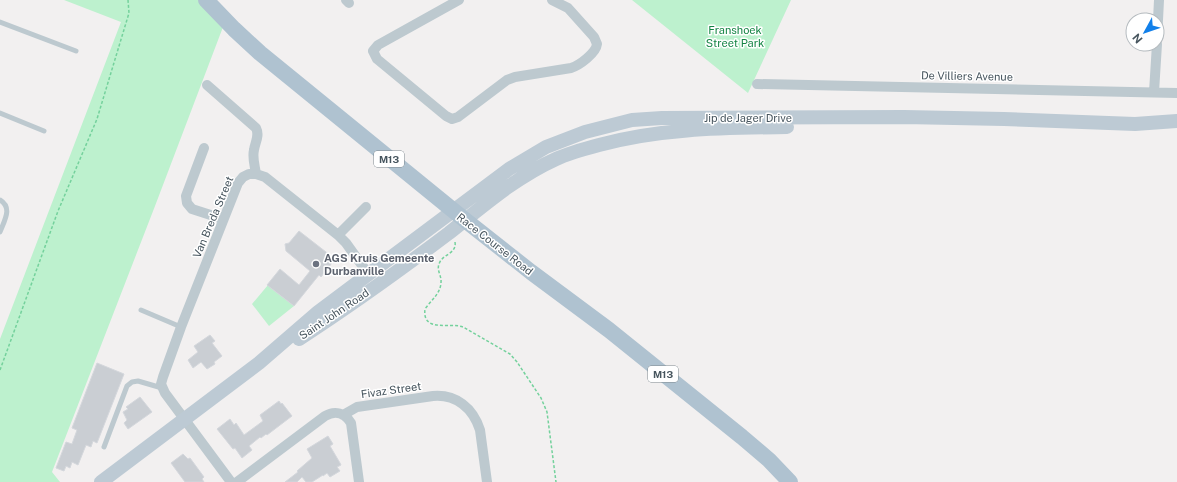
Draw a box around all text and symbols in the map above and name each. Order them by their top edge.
north arrow [1125,12,1165,52]
park label: Franshoek Street Park [706,24,764,49]
text: N [1130,31,1145,46]
street label: De Villiers Avenue [921,69,1013,83]
street label: Jip de Jager Drive [704,112,792,124]
road number: M13 [374,151,404,167]
street label: Van Breda Street [190,174,236,260]
street label: Race Course Road [455,211,535,277]
place label: AGS Kruis Gemeente Durbanville [324,252,434,277]
marker: AGS Kruis Gemeente Durbanville [311,259,321,269]
street label: Saint John Road [297,286,371,342]
road number: M13 [648,366,678,382]
street label: Fivaz Street [360,380,422,400]

